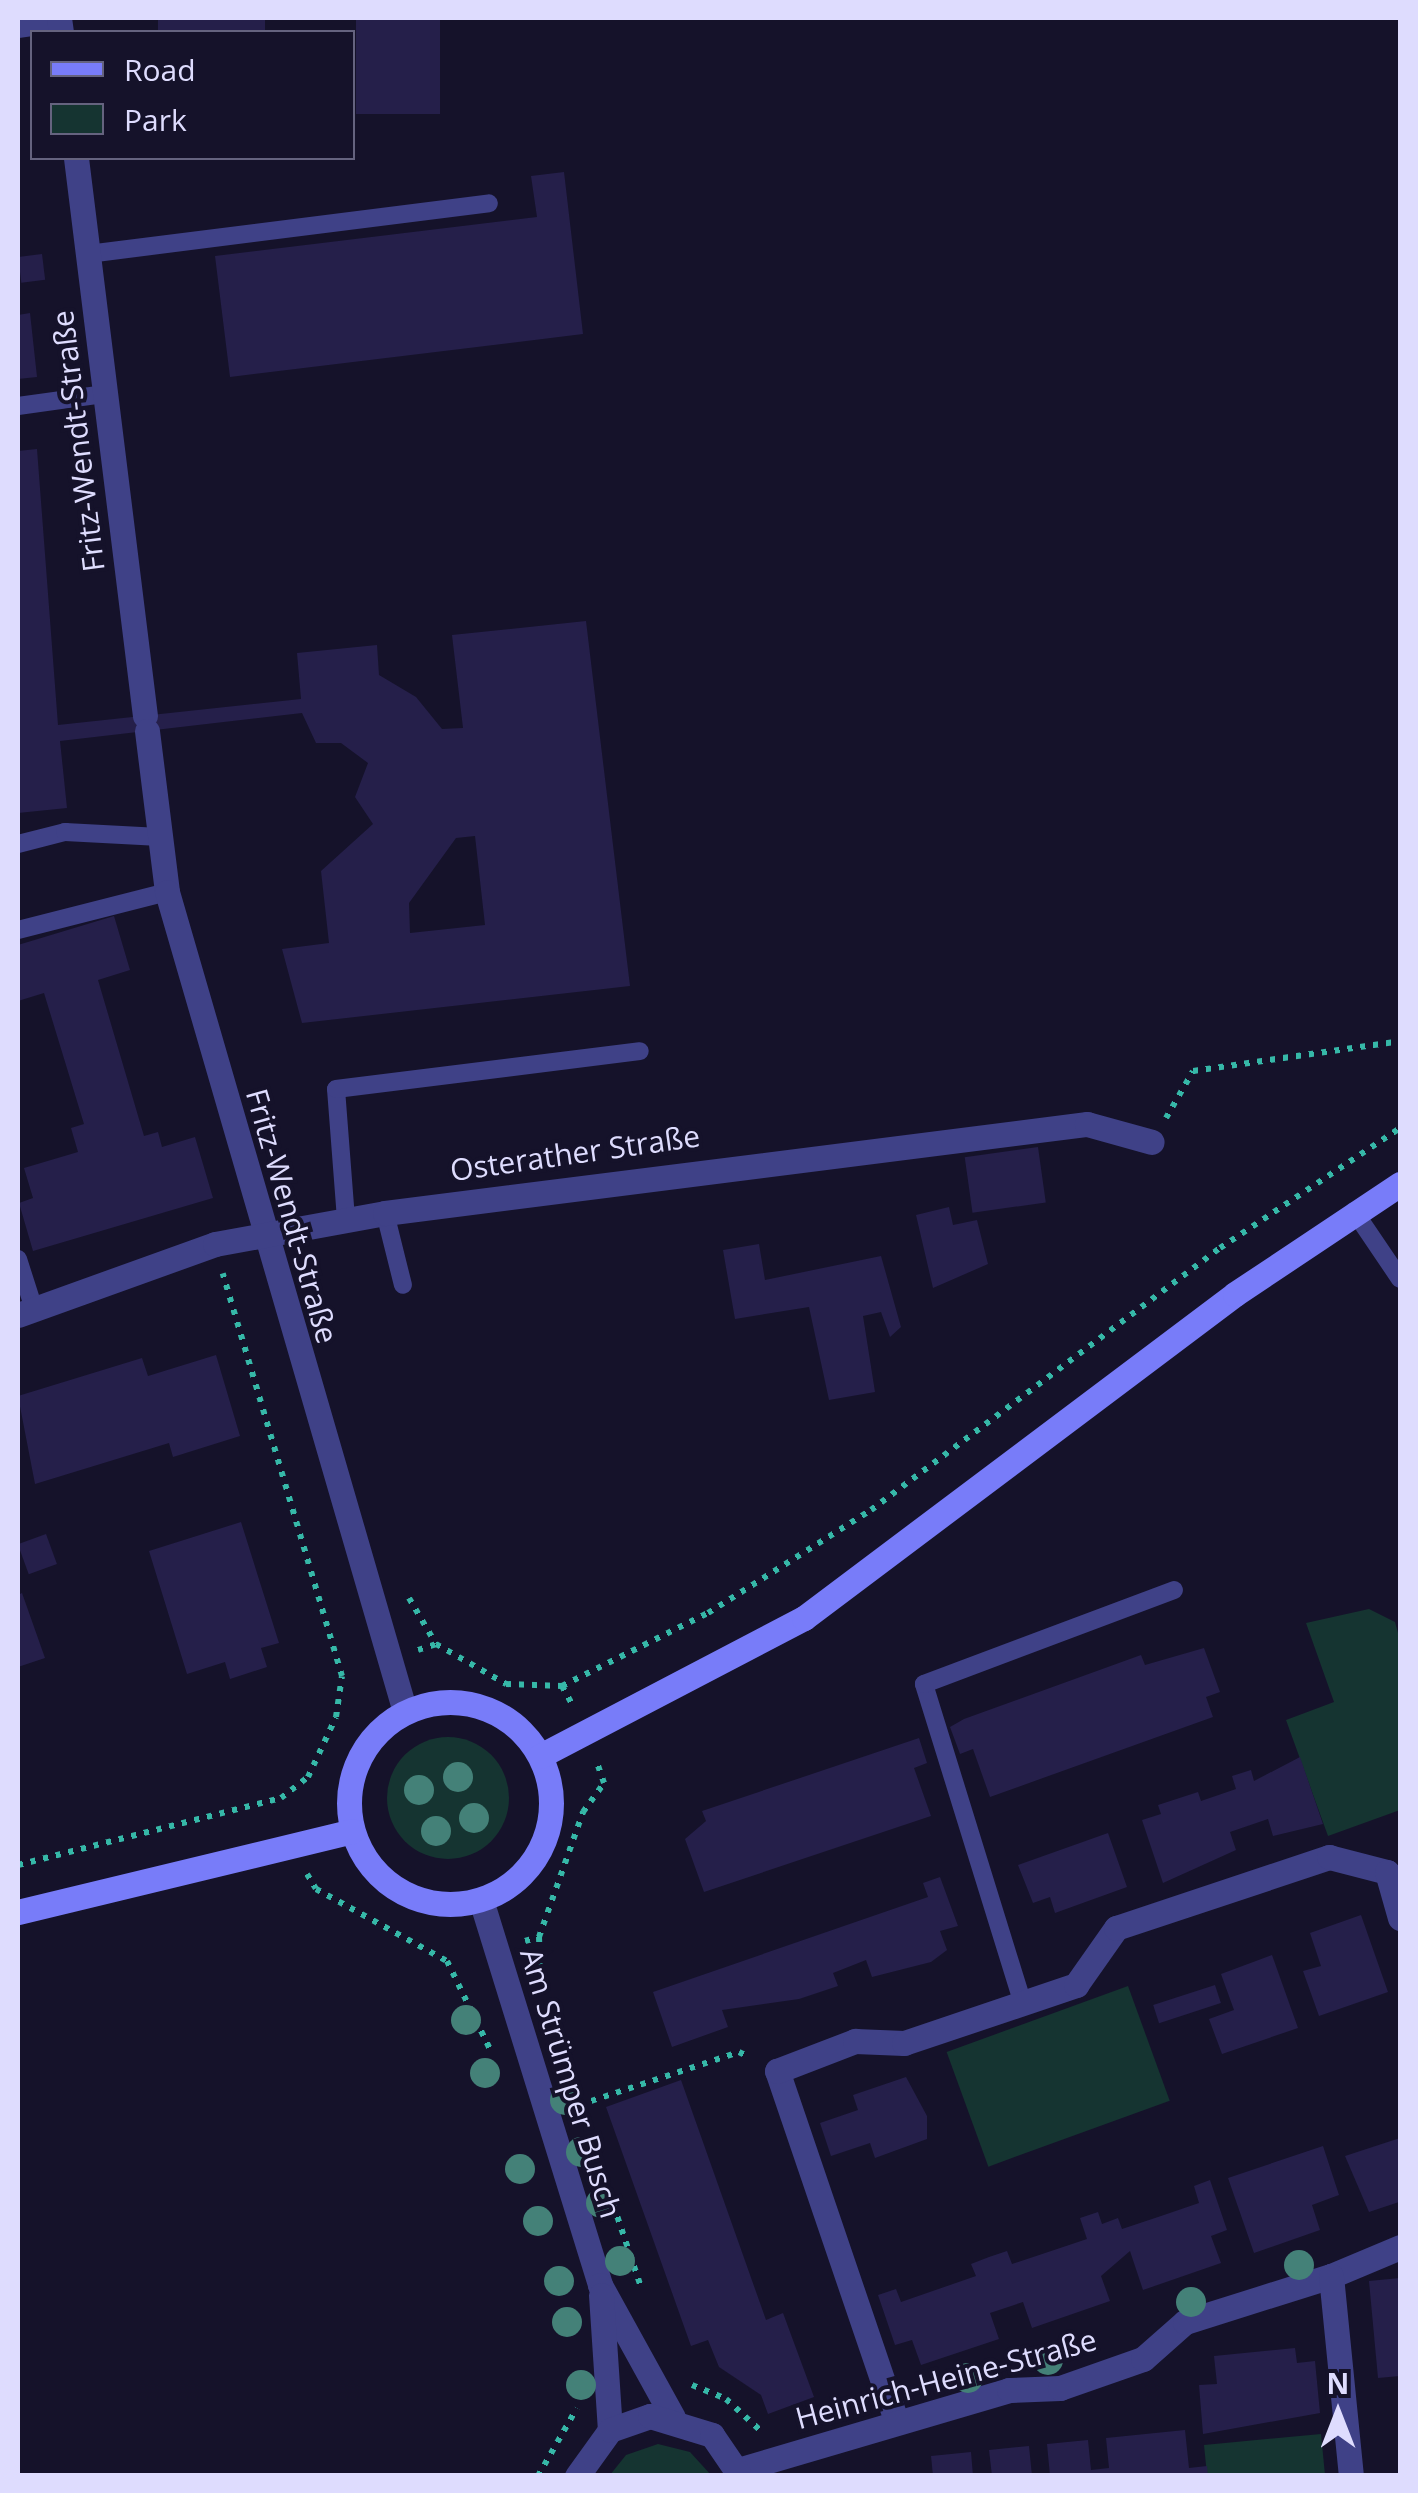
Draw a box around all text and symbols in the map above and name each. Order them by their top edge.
legend [30,30,355,160]
text: Road [124,49,196,90]
text: Park [124,99,187,140]
street label: Fritz-Wendt-Straße [44,308,112,574]
street label: Fritz-Wendt-Straße [238,1085,346,1347]
street label: Osterather Straße [448,1118,702,1188]
street label: Am Strümper Busch [513,1944,629,2222]
street label: Heinrich-Heine-Straße [792,2321,1100,2437]
north arrow [1288,2363,1388,2463]
text: N [1327,2364,1349,2402]

